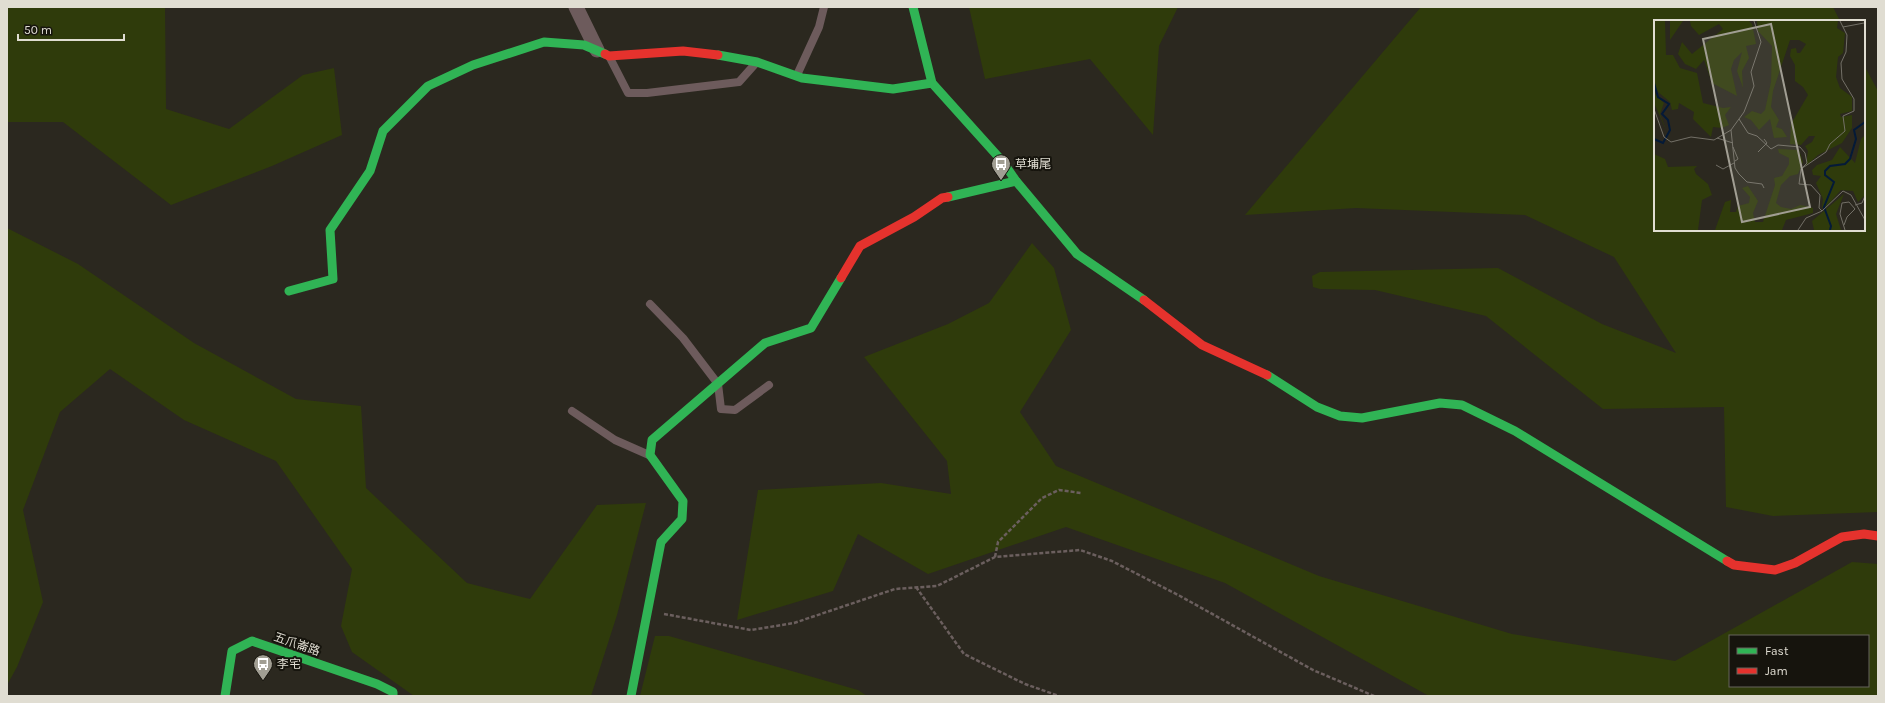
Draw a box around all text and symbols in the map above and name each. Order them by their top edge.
scale bar [18,16,124,42]
inset map [1654,20,1865,231]
text: 50 m [24,23,52,37]
bus stop icon: 草埔尾 [990,153,1012,181]
place label: 草埔尾 [1015,157,1051,171]
street label: 五爪崙路 [272,630,322,658]
legend [1729,635,1869,687]
text: Fast [1765,644,1789,658]
bus stop icon: 李宅 [252,653,274,681]
place label: 李宅 [277,657,301,671]
text: Jam [1765,664,1788,678]

